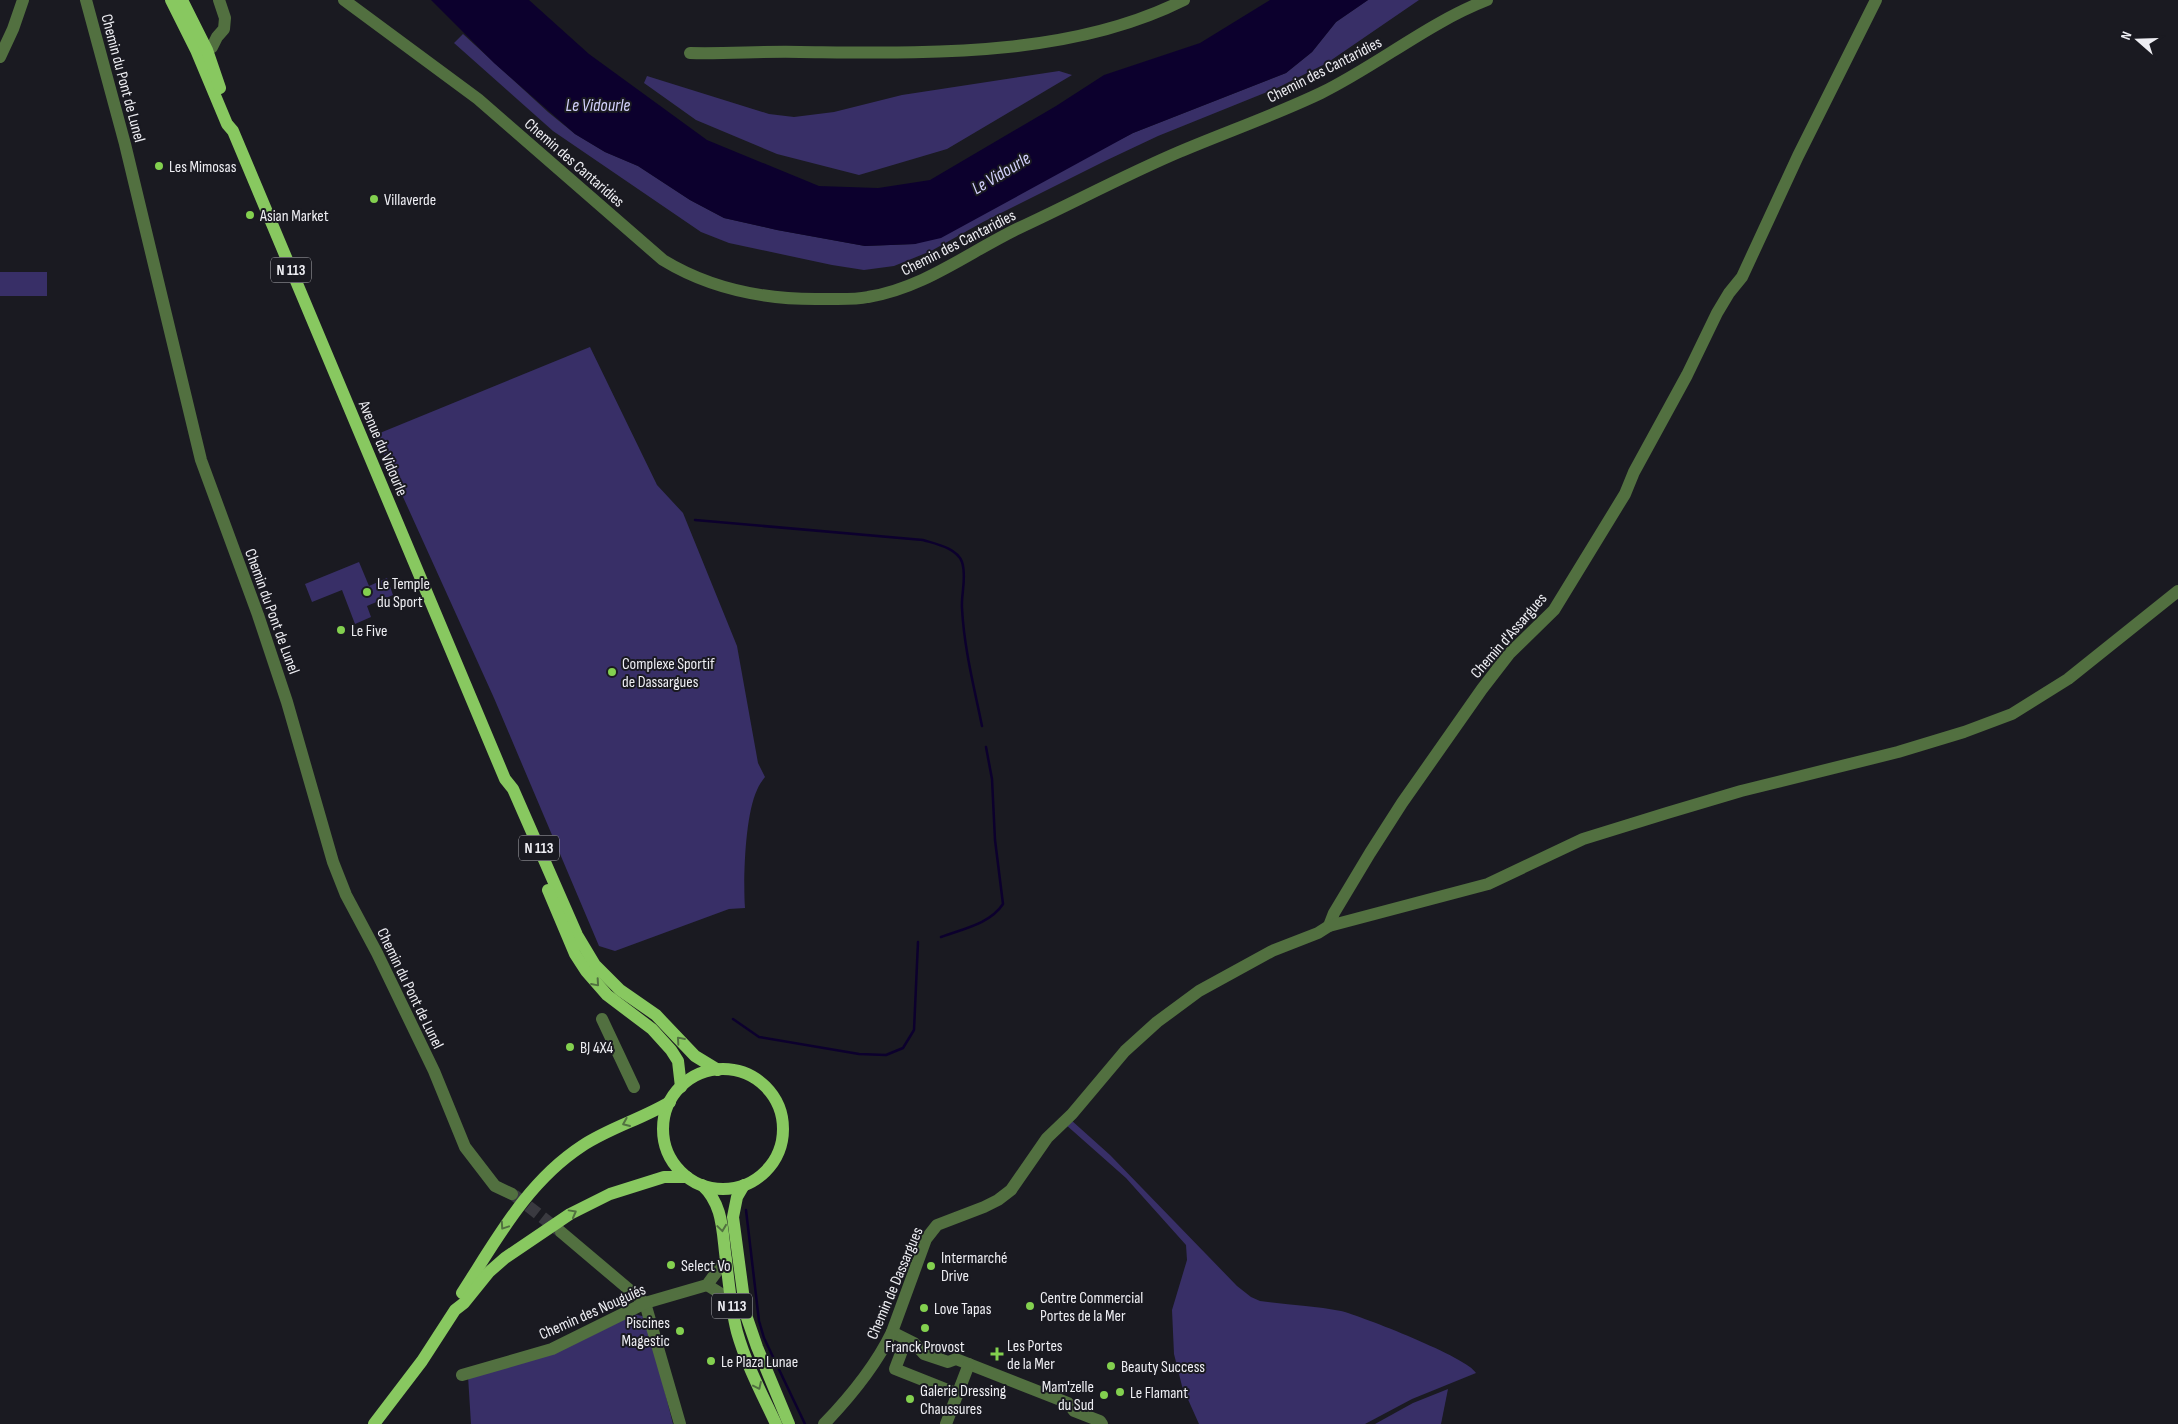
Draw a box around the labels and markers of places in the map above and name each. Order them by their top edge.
place label: Les Mimosas [169,158,237,177]
marker: Les Mimosas [153,160,165,172]
place label: Villaverde [384,191,436,210]
marker: Villaverde [368,193,380,205]
place label: Asian Market [259,207,329,226]
marker: Asian Market [244,209,256,221]
place label: Le Temple du Sport [377,575,430,612]
marker: Le Temple du Sport [361,586,373,598]
place label: Le Five [351,622,388,641]
marker: Le Five [335,624,347,636]
place label: Complexe Sportif de Dassargues [622,655,715,692]
marker: Complexe Sportif de Dassargues [606,666,618,678]
place label: BJ 4X4 [580,1039,613,1058]
marker: BJ 4X4 [564,1041,576,1053]
place label: Intermarché Drive [941,1249,1007,1286]
place label: Select Vo [681,1257,731,1276]
marker: Select Vo [665,1259,677,1271]
marker: Intermarché Drive [925,1260,937,1272]
place label: Centre Commercial Portes de la Mer [1040,1289,1143,1326]
place label: Love Tapas [934,1300,992,1319]
marker: Centre Commercial Portes de la Mer [1024,1300,1036,1312]
marker: Love Tapas [918,1302,930,1314]
place label: Piscines Magestic [622,1314,670,1351]
marker: Franck Provost [919,1322,931,1334]
marker: Piscines Magestic [674,1325,686,1337]
place label: Les Portes de la Mer [1007,1337,1063,1374]
place label: Franck Provost [885,1338,965,1357]
marker: Les Portes de la Mer [991,1348,1003,1360]
place label: Le Plaza Lunae [721,1353,798,1372]
marker: Le Plaza Lunae [705,1355,717,1367]
place label: Beauty Success [1121,1358,1205,1377]
marker: Beauty Success [1105,1360,1117,1372]
place label: Mam'zelle du Sud [1042,1378,1094,1415]
place label: Galerie Dressing Chaussures [920,1382,1006,1419]
place label: Le Flamant [1130,1384,1188,1403]
marker: Le Flamant [1114,1386,1126,1398]
marker: Mam'zelle du Sud [1098,1389,1110,1401]
marker: Galerie Dressing Chaussures [904,1393,916,1405]

